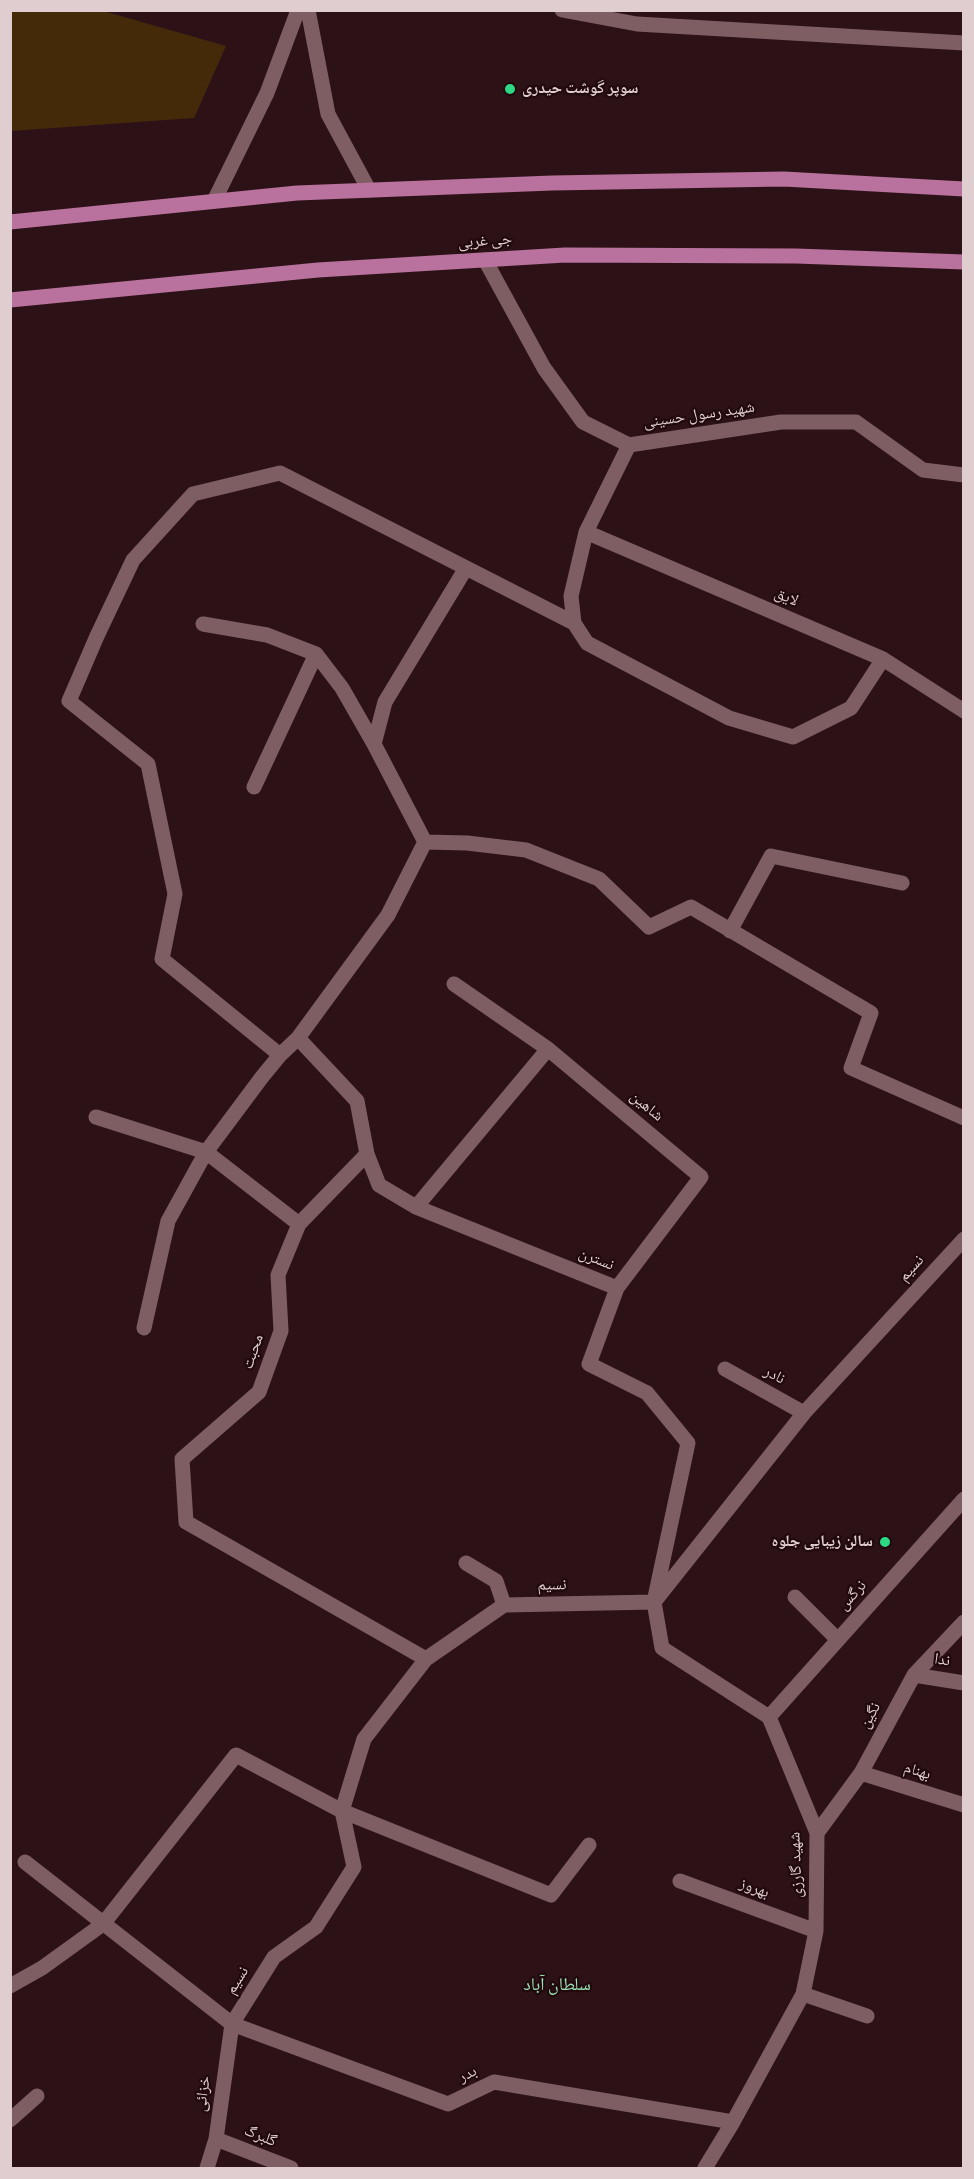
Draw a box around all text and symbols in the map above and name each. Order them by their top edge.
place label: سوپر گوشت حیدری [522,79,638,99]
marker: سوپر گوشت حیدری [503,82,517,96]
street label: جی غربی [457,231,513,253]
street label: شهید رسول حسینی [642,399,756,433]
street label: لایق [771,584,801,612]
street label: شاهین [625,1087,667,1127]
street label: نسترن [575,1244,617,1276]
street label: نسیم [895,1252,929,1286]
street label: محبت [239,1332,269,1372]
street label: نادر [760,1362,788,1390]
place label: سالن زیبایی جلوه [771,1532,873,1552]
marker: سالن زیبایی جلوه [878,1535,892,1549]
street label: نسیم [537,1576,567,1596]
street label: نرگس [835,1577,871,1615]
street label: ندا [933,1650,951,1672]
street label: نگین [856,1700,886,1732]
street label: بهنام [901,1759,933,1785]
street label: شهید گارزی [786,1832,808,1898]
street label: بهروز [736,1875,772,1903]
street label: نسیم [222,1964,254,1998]
district label: سلطان آباد [523,1975,591,1997]
street label: بدر [456,2062,480,2088]
street label: خزائی [192,2075,216,2113]
street label: گلبرگ [241,2122,279,2152]

